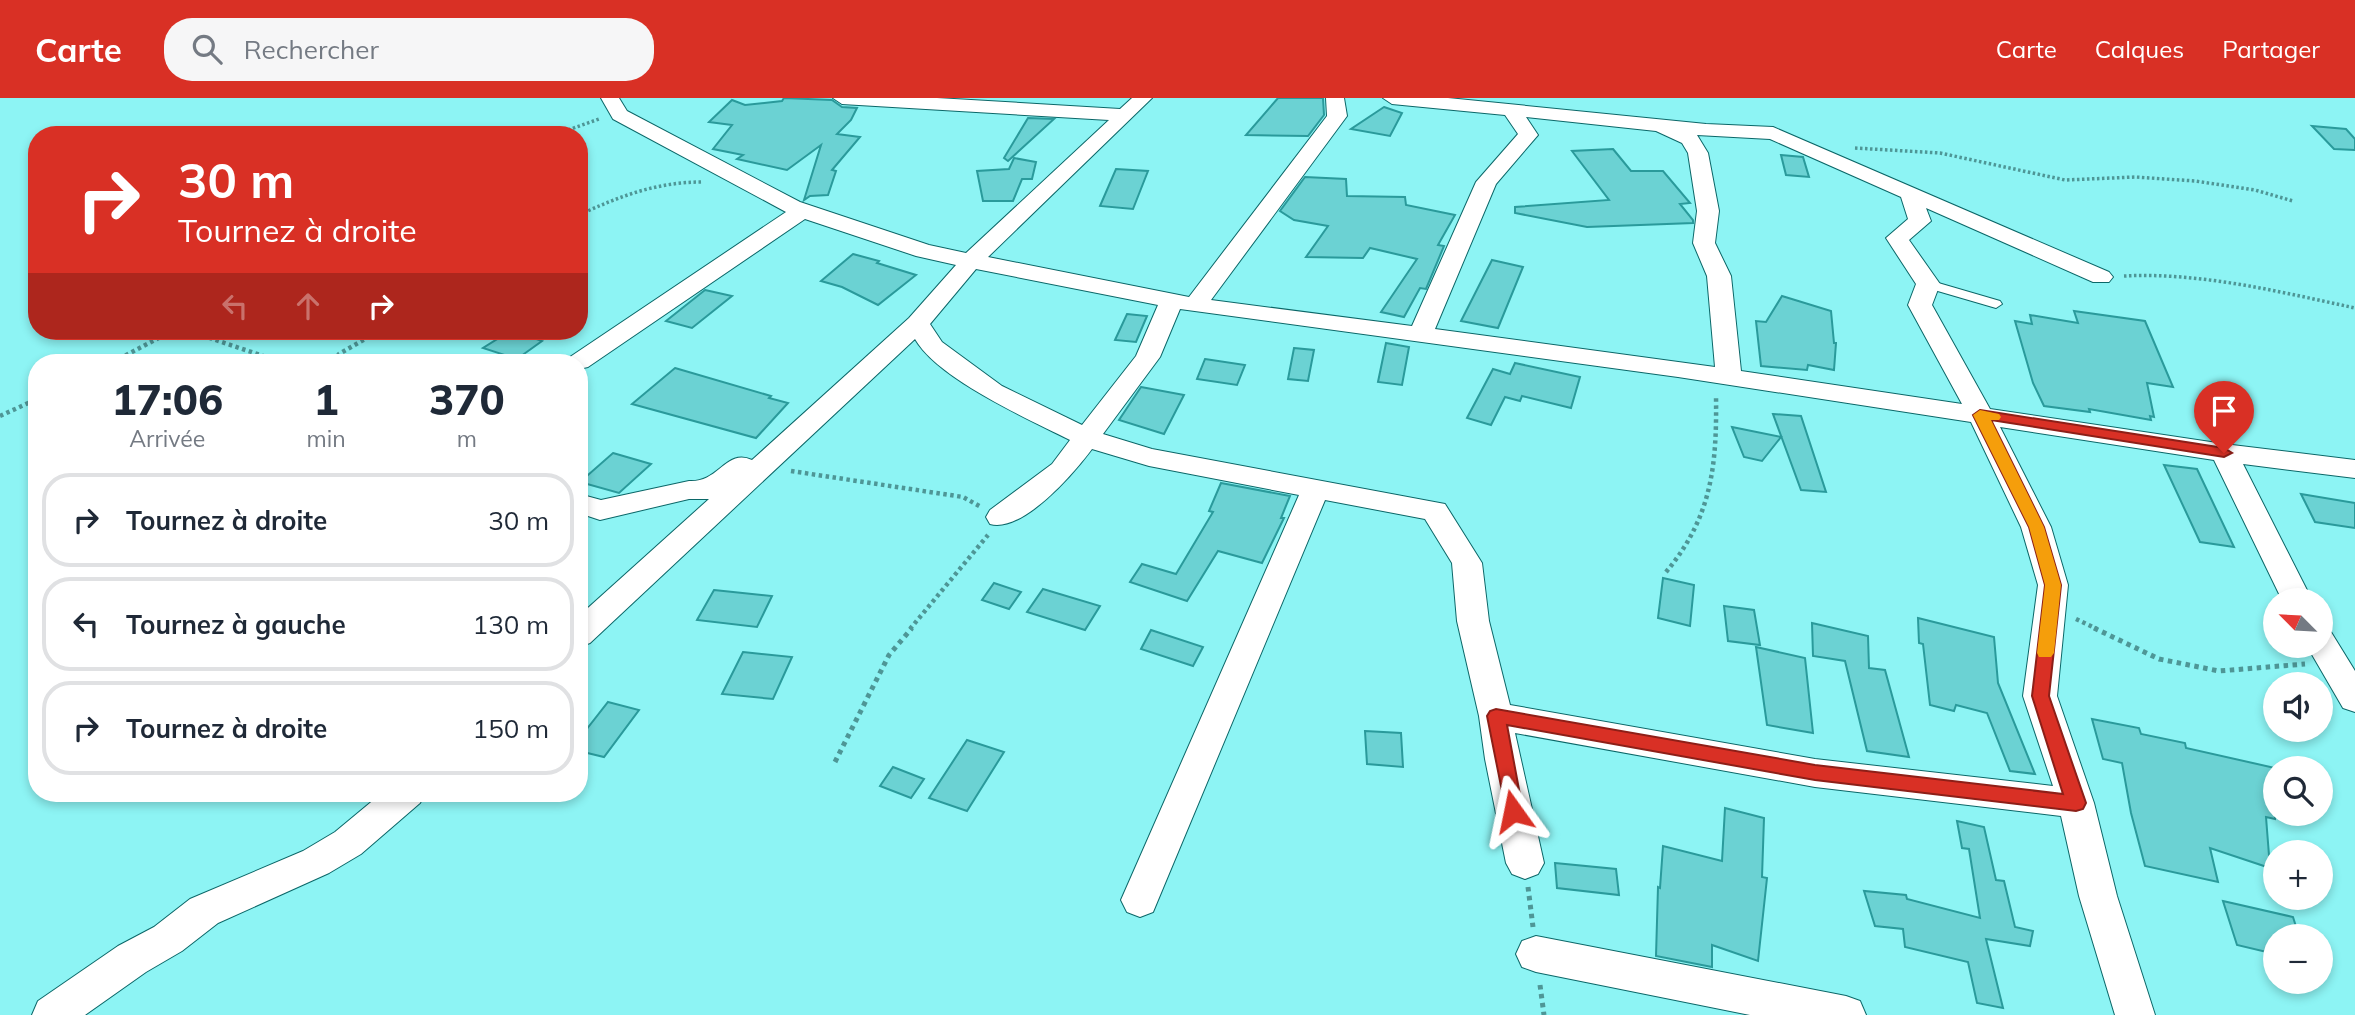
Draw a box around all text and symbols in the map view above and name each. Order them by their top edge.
search box [164,18,654,81]
text: Carte [35,29,122,70]
icon: search [188,30,226,68]
text: Rechercher [244,33,379,66]
text: Carte [1996,34,2057,64]
text: Calques [2095,34,2184,64]
text: Partager [2222,34,2320,64]
text: 30 m [178,149,294,210]
icon: right [63,154,154,245]
text: Tournez à droite [178,210,417,250]
icon: left [216,287,254,325]
icon: ahead [289,287,327,325]
icon: right [362,287,400,325]
text: 17:06 [111,373,223,426]
text: 1 [313,373,339,426]
text: 370 [429,373,505,426]
pin [2194,381,2254,453]
icon: arrive [2205,392,2243,430]
text: Arrivée [129,424,205,453]
text: min [306,424,346,453]
text: m [457,424,477,453]
icon: right [67,501,105,539]
text: Tournez à droite [126,504,327,537]
text: 30 m [488,504,549,537]
north arrow [2263,588,2333,658]
map controls [2263,588,2333,994]
icon: left [67,605,105,643]
text: Tournez à gauche [126,608,346,641]
text: 130 m [473,608,549,641]
button: sound [2263,672,2333,742]
icon: right [67,709,105,747]
text: Tournez à droite [126,712,327,745]
text: 150 m [473,712,549,745]
button: search [2263,756,2333,826]
position arrow [1476,774,1550,848]
button: + [2263,840,2333,910]
button: − [2263,924,2333,994]

